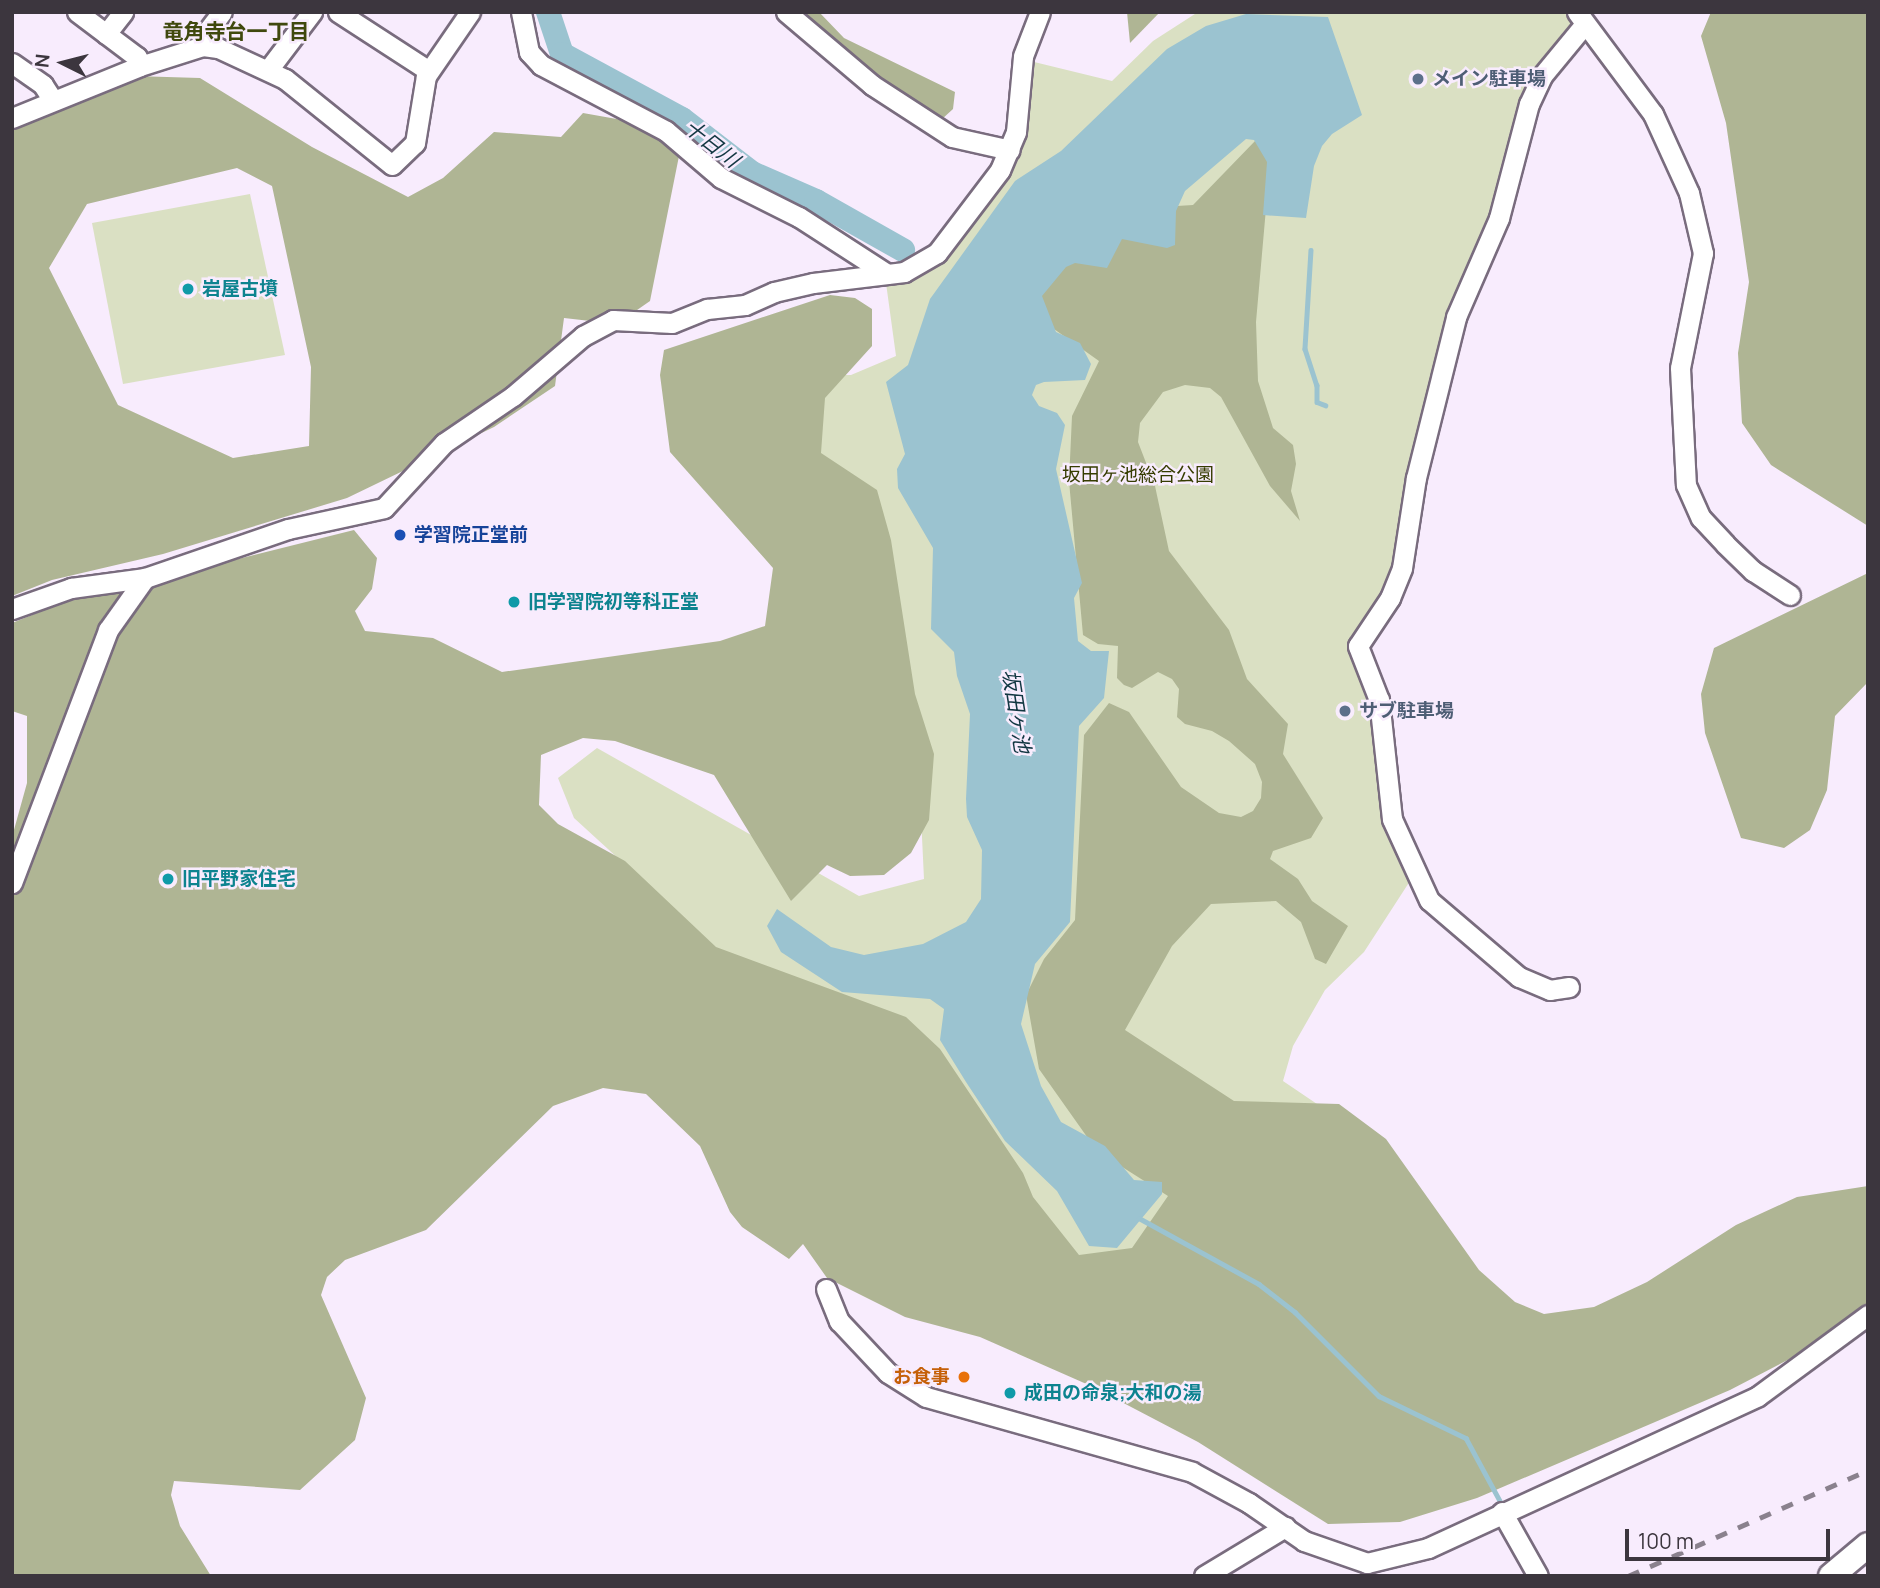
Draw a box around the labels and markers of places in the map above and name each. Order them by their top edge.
place label: メイン駐車場 [1432,68,1546,90]
marker: メイン駐車場 [1410,71,1426,87]
place label: 岩屋古墳 [202,278,278,300]
marker: 岩屋古墳 [180,281,196,297]
place label: 学習院正堂前 [414,524,528,546]
marker: 学習院正堂前 [392,527,408,543]
place label: 旧学習院初等科正堂 [528,591,699,613]
marker: 旧学習院初等科正堂 [506,594,522,610]
place label: サブ駐車場 [1359,700,1454,722]
marker: サブ駐車場 [1337,703,1353,719]
place label: 旧平野家住宅 [182,868,296,890]
marker: 旧平野家住宅 [160,871,176,887]
place label: お食事 [893,1366,950,1388]
marker: お食事 [956,1369,972,1385]
place label: 成田の命泉;大和の湯 [1024,1382,1202,1404]
marker: 成田の命泉;大和の湯 [1002,1385,1018,1401]

